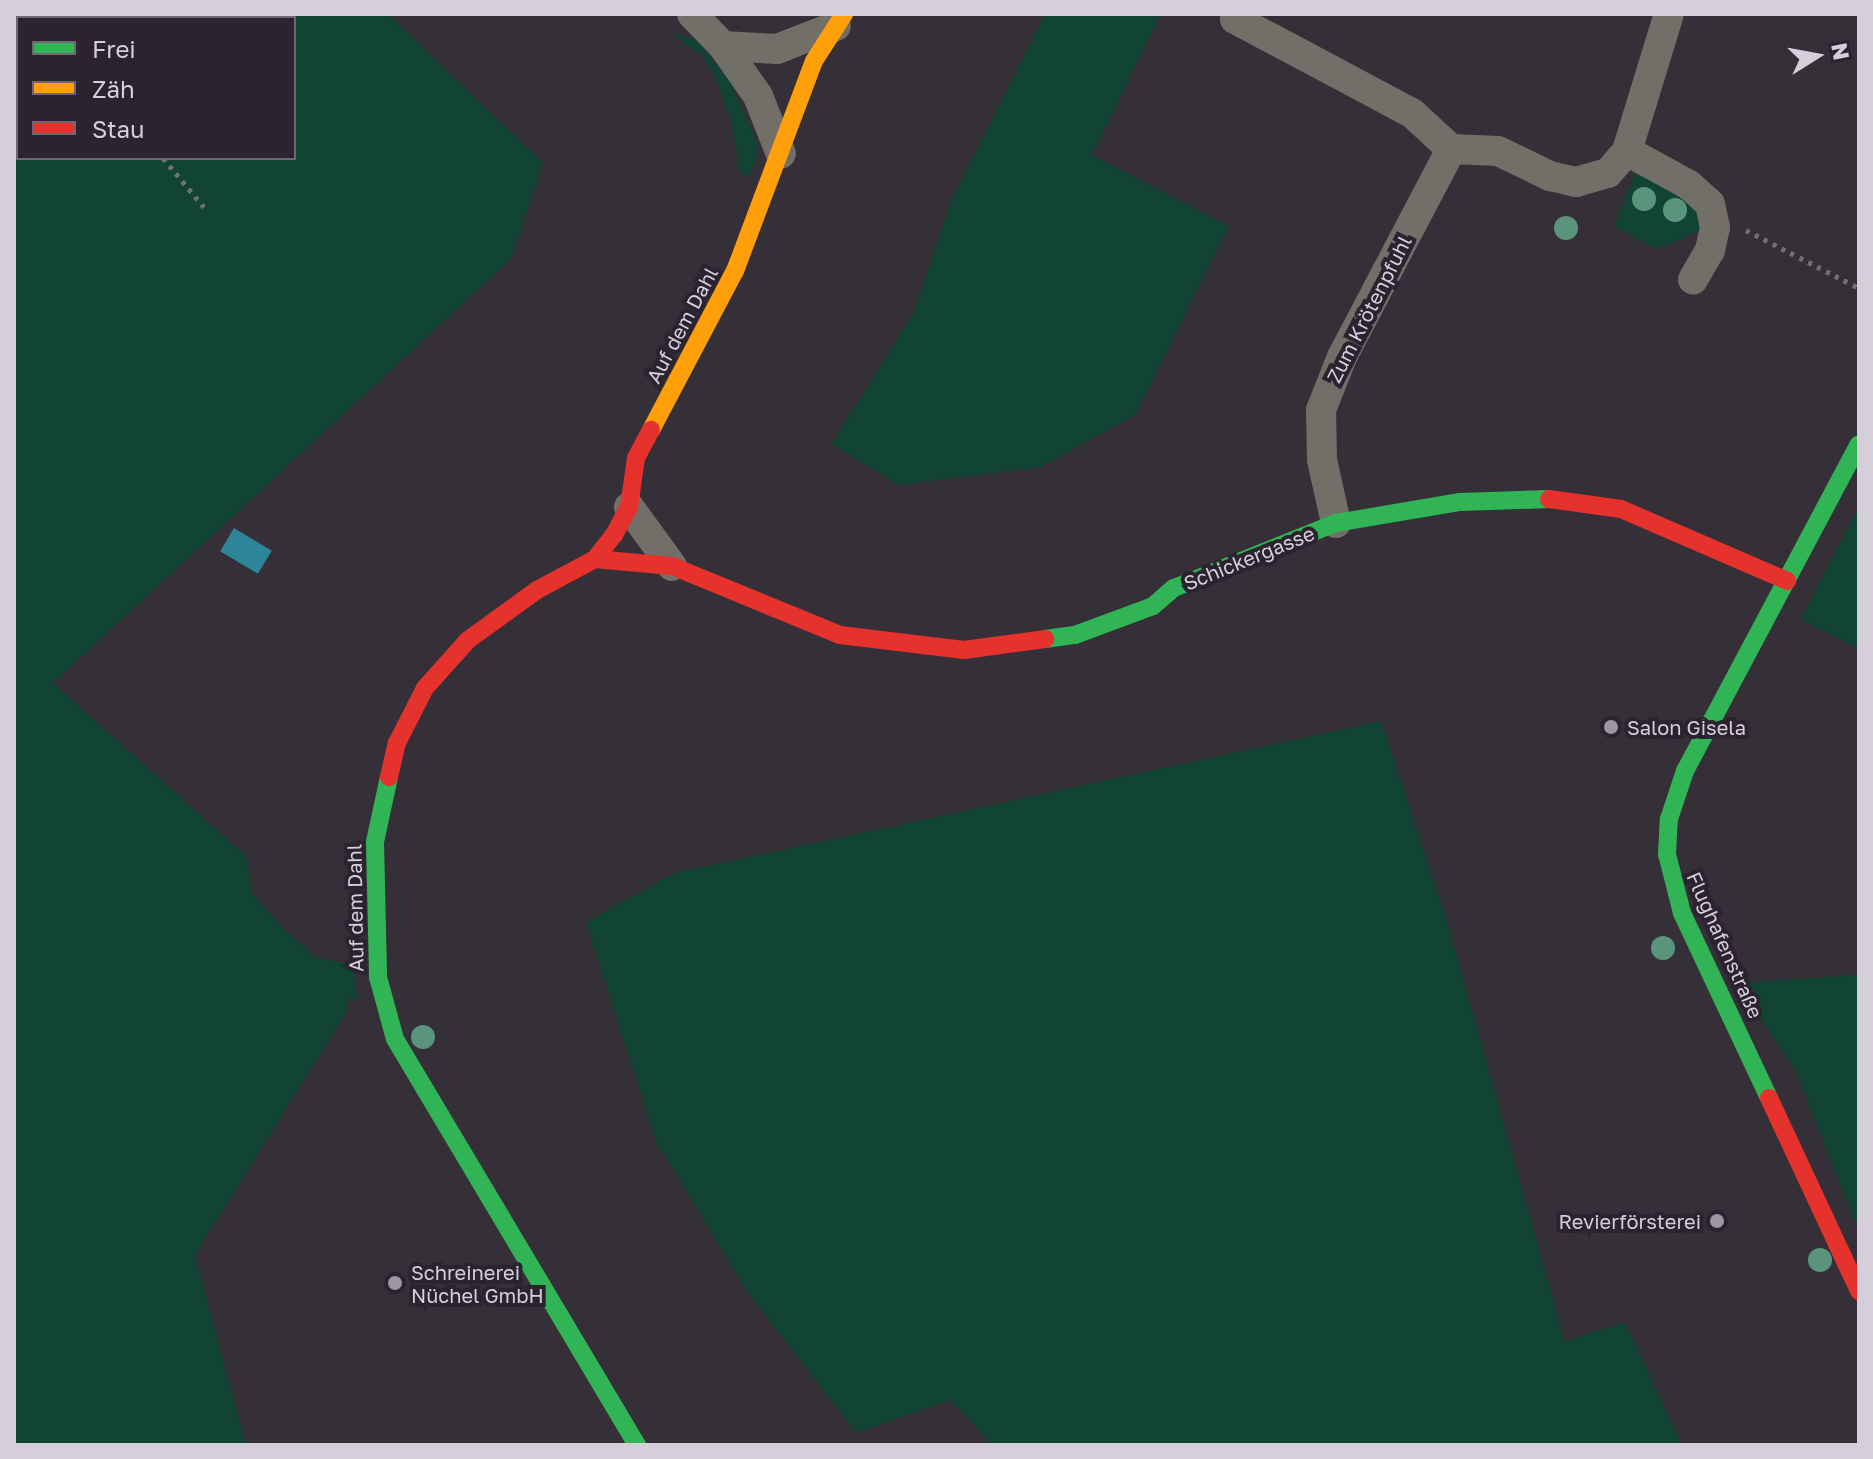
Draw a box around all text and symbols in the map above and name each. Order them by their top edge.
legend [16,16,296,160]
north arrow [1777,16,1857,96]
text: Frei [92,34,136,63]
text: N [1826,41,1856,62]
text: Zäh [92,74,135,103]
text: Stau [92,114,145,143]
street label: Zum Krötenpfuhl [1322,231,1416,387]
street label: Auf dem Dahl [641,263,723,387]
street label: Schickergasse [1180,521,1318,595]
place label: Salon Gisela [1627,715,1746,739]
marker: Salon Gisela [1602,718,1620,736]
street label: Auf dem Dahl [342,844,368,972]
street label: Flughafenstraße [1682,868,1768,1022]
place label: Revierförsterei [1558,1209,1701,1233]
marker: Revierförsterei [1708,1212,1726,1230]
place label: Schreinerei Nüchel GmbH [411,1260,544,1307]
marker: Schreinerei Nüchel GmbH [386,1274,404,1292]

